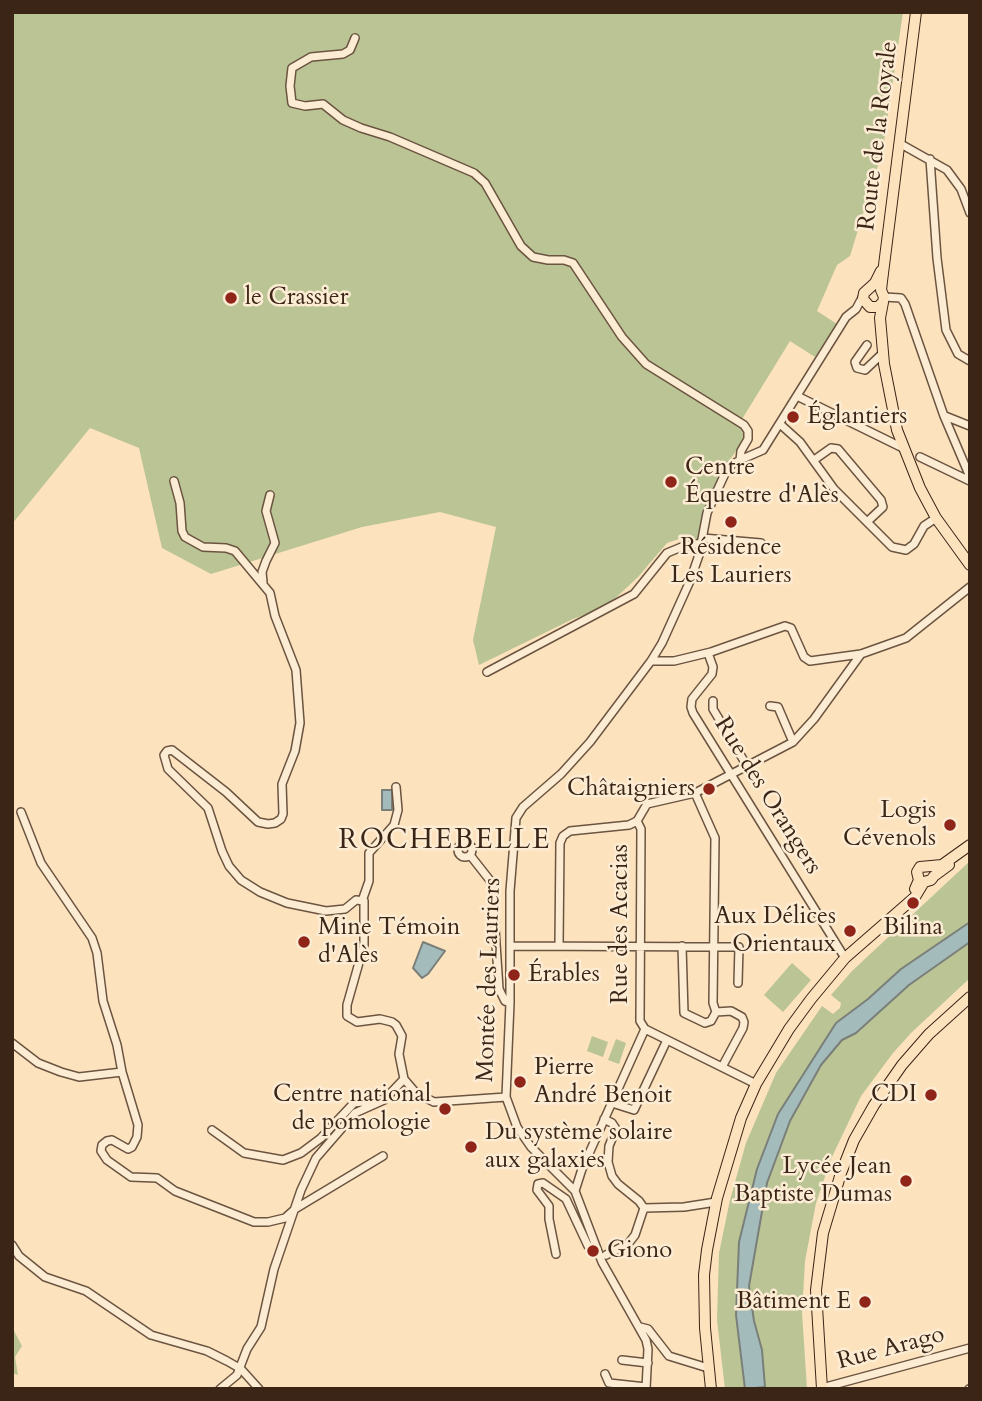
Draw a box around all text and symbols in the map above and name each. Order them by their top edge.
street label: Route de la Royale [853,40,905,232]
place label: le Crassier [245,284,348,312]
marker: le Crassier [223,290,239,306]
place label: Églantiers [807,403,907,431]
marker: Églantiers [785,409,801,425]
place label: Centre Équestre d'Alès [685,454,839,510]
marker: Centre Équestre d'Alès [663,474,679,490]
marker: Résidence Les Lauriers [723,514,739,530]
place label: Résidence Les Lauriers [670,534,792,590]
street label: Rue des Orangers [707,712,827,880]
place label: Châtaigniers [567,775,695,803]
marker: Châtaigniers [701,781,717,797]
place label: Logis Cévenols [843,797,936,853]
marker: Logis Cévenols [942,817,958,833]
district label: ROCHEBELLE [340,825,550,859]
street label: Rue des Acacias [607,844,635,1004]
street label: Montée des Lauriers [472,877,508,1083]
marker: Bilina [905,895,921,911]
place label: Aux Délices Orientaux [714,903,836,959]
place label: Mine Témoin d'Alès [318,914,461,970]
place label: Bilina [883,914,943,942]
marker: Aux Délices Orientaux [842,923,858,939]
marker: Mine Témoin d'Alès [296,934,312,950]
place label: Érables [528,961,600,989]
marker: Érables [506,967,522,983]
place label: Pierre André Benoit [534,1054,672,1110]
marker: Pierre André Benoit [512,1074,528,1090]
place label: Centre national de pomologie [273,1081,431,1137]
place label: CDI [871,1081,917,1109]
marker: CDI [923,1087,939,1103]
marker: Centre national de pomologie [437,1101,453,1117]
place label: Du système solaire aux galaxies [485,1119,673,1175]
marker: Du système solaire aux galaxies [463,1139,479,1155]
place label: Lycée Jean Baptiste Dumas [734,1153,892,1209]
marker: Lycée Jean Baptiste Dumas [898,1173,914,1189]
place label: Giono [607,1237,672,1265]
marker: Giono [585,1243,601,1259]
place label: Bâtiment E [736,1288,851,1316]
marker: Bâtiment E [857,1294,873,1310]
street label: Rue Arago [834,1321,948,1377]

